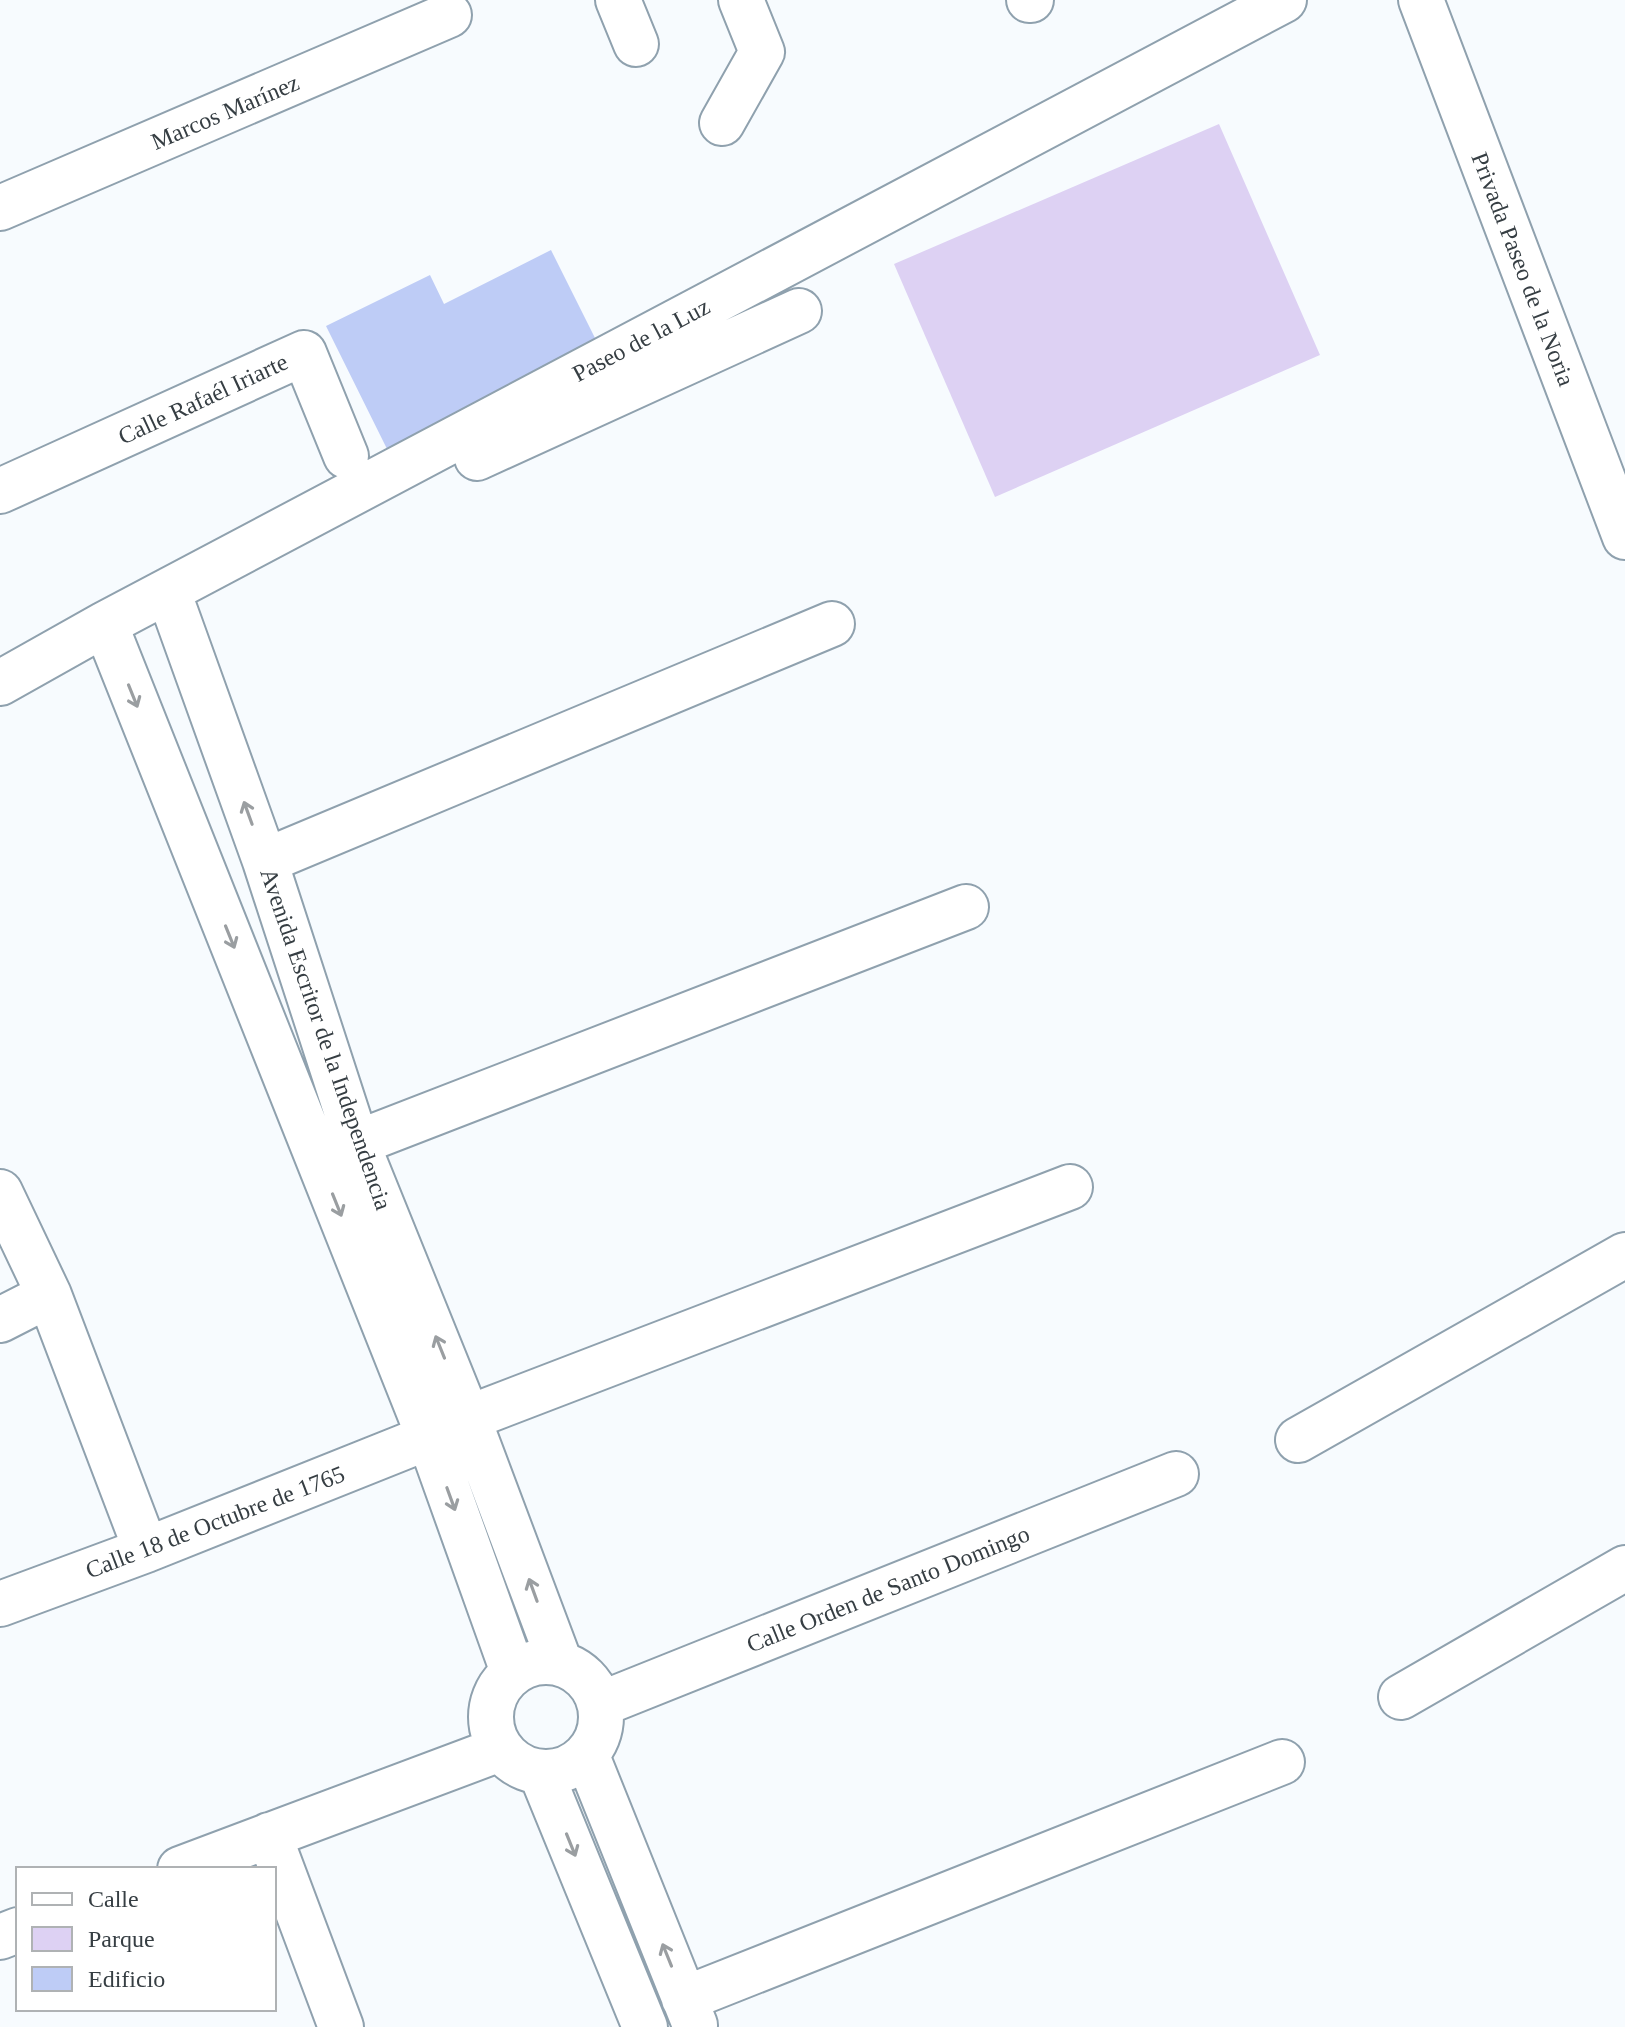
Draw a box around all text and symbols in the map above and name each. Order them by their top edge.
street label: Marcos Marínez [147,69,303,155]
street label: Privada Paseo de la Noria [1466,149,1580,390]
street label: Paseo de la Luz [568,293,714,387]
street label: Calle Rafaél Iriarte [114,348,292,450]
one-way arrow [127,683,142,708]
one-way arrow [239,801,254,826]
street label: Avenida Escritor de la Independencia [255,865,397,1213]
one-way arrow [224,924,238,949]
one-way arrow [330,1192,345,1217]
one-way arrow [431,1335,446,1360]
street label: Calle 18 de Octubre de 1765 [82,1461,348,1583]
one-way arrow [445,1487,459,1511]
street label: Calle Orden de Santo Domingo [743,1520,1033,1658]
one-way arrow [524,1578,539,1603]
one-way arrow [565,1832,579,1857]
legend [16,1867,276,2011]
text: Calle [88,1886,139,1912]
text: Parque [88,1926,155,1952]
one-way arrow [658,1943,673,1968]
text: Edificio [88,1966,165,1992]

